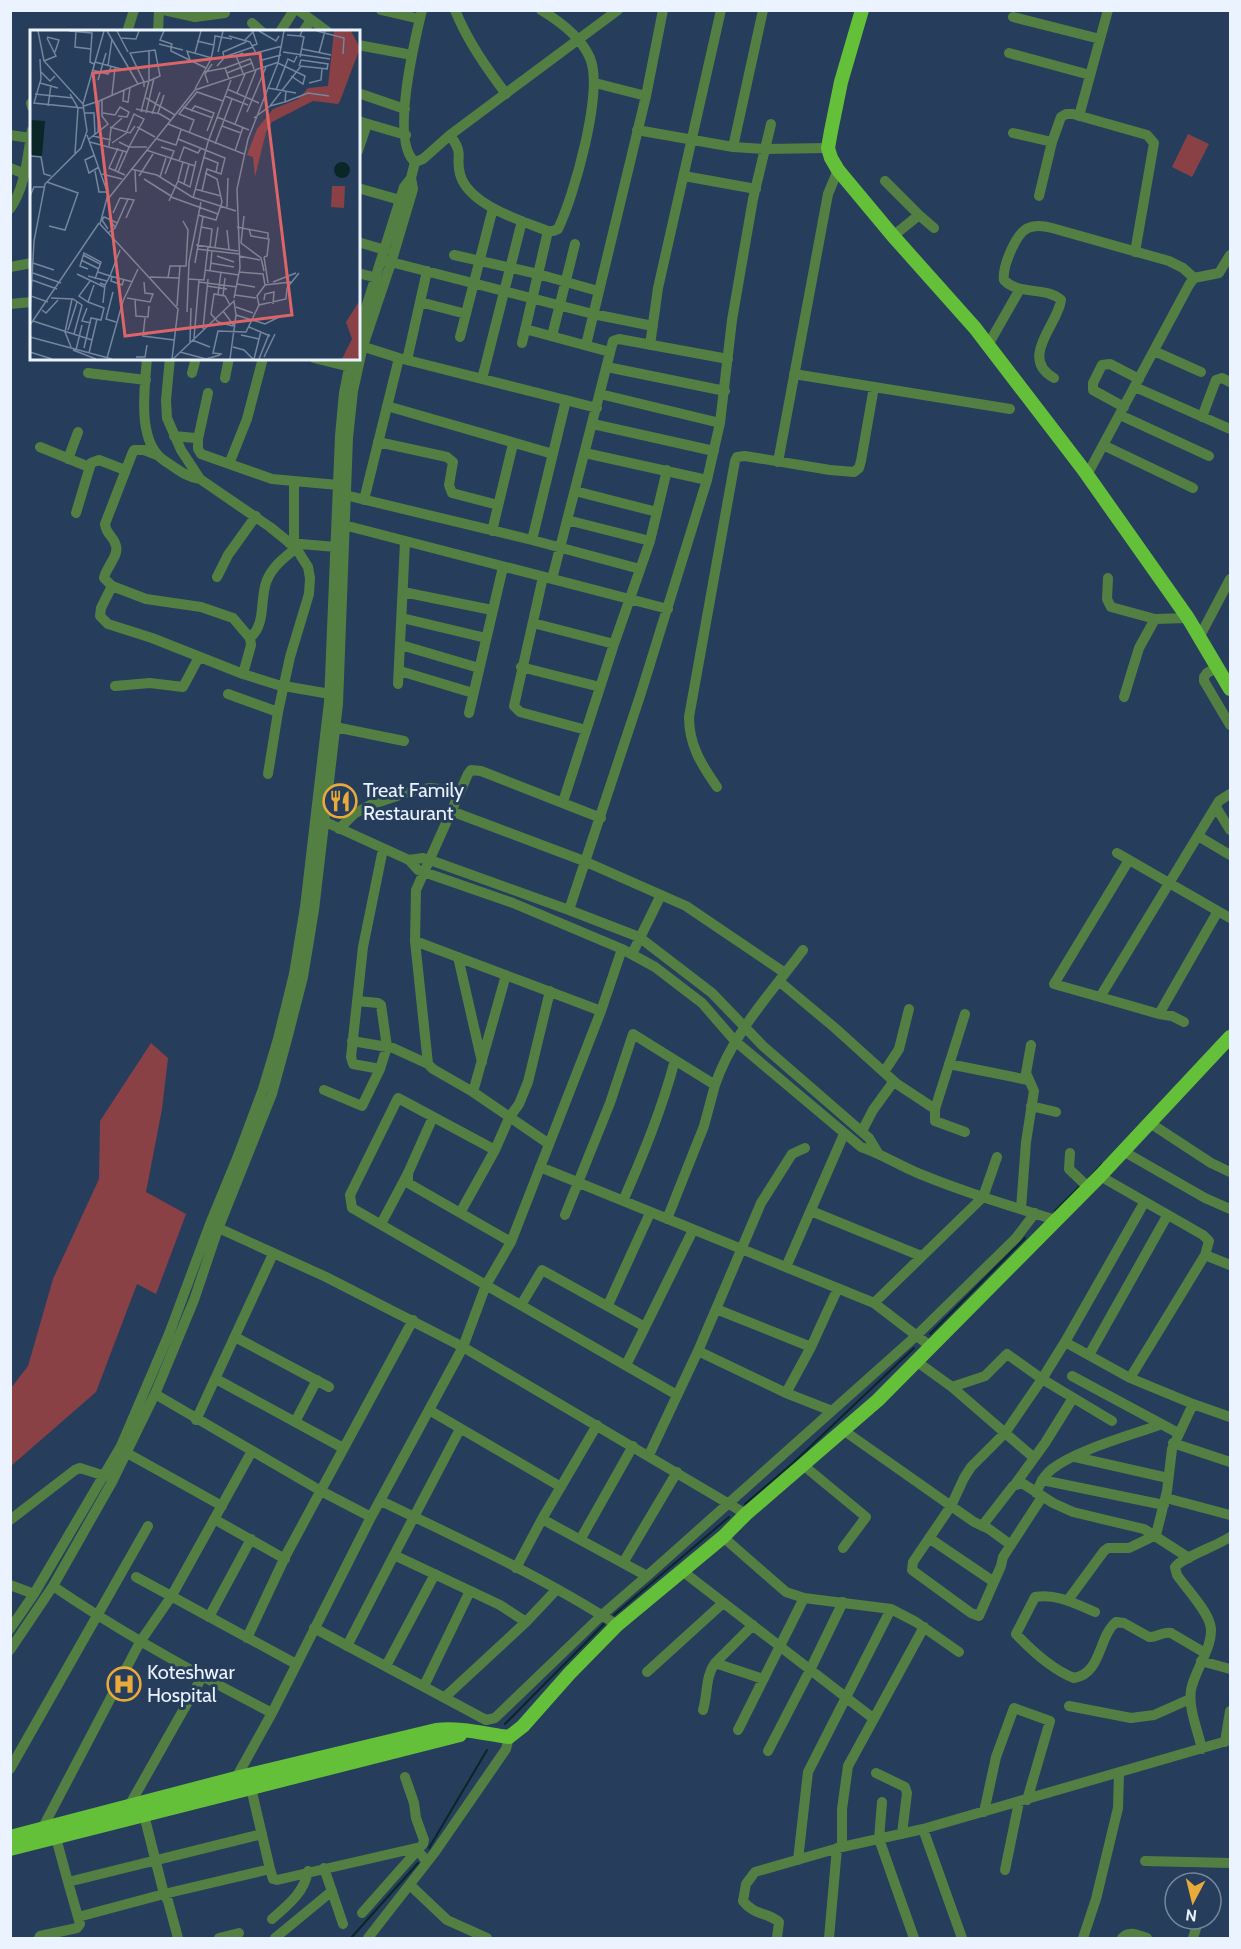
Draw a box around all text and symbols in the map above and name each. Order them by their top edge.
inset map [30,30,360,360]
place label: Treat Family Restaurant [363,778,464,825]
restaurant icon: Treat Family Restaurant [322,783,358,819]
place label: Koteshwar Hospital [147,1660,235,1707]
hospital icon: Koteshwar Hospital [106,1666,142,1702]
north arrow [1163,1871,1223,1931]
text: N [1184,1905,1198,1926]

